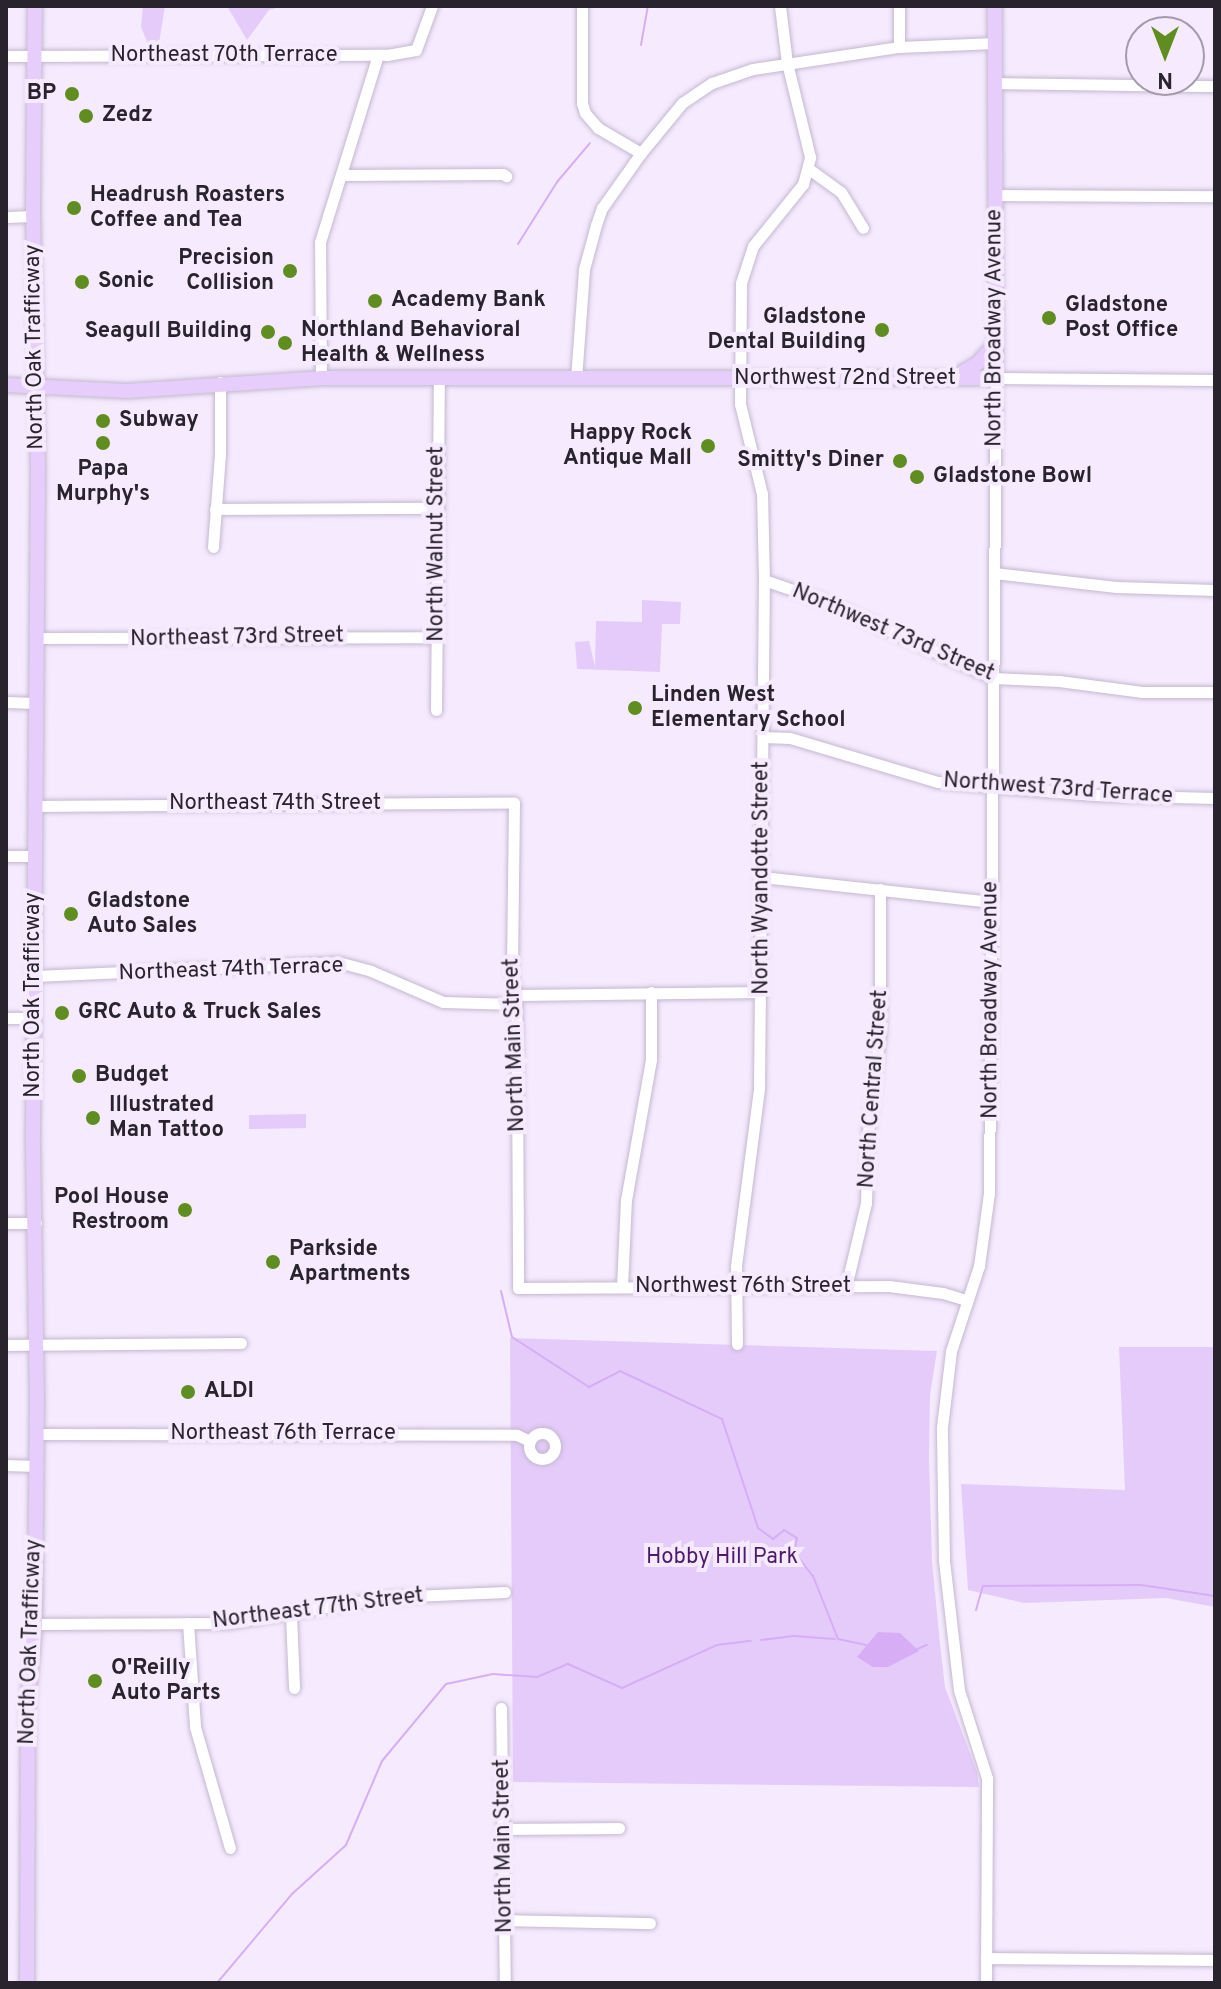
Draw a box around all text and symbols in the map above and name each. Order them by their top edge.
north arrow [1125,16,1205,96]
street label: Northeast 70th Terrace [110,43,338,69]
text: N [1157,65,1173,92]
place label: BP [27,81,56,107]
marker: BP [63,85,81,103]
place label: Zedz [102,103,153,129]
marker: Zedz [77,107,95,125]
place label: Headrush Roasters Coffee and Tea [90,182,285,234]
marker: Headrush Roasters Coffee and Tea [65,199,83,217]
street label: North Broadway Avenue [982,209,1008,447]
street label: North Oak Trafficway [20,243,50,451]
place label: Precision Collision [178,245,274,296]
marker: Precision Collision [281,262,299,280]
place label: Sonic [98,269,155,295]
marker: Sonic [73,273,91,291]
place label: Academy Bank [391,288,546,314]
marker: Academy Bank [366,292,384,310]
place label: Gladstone Post Office [1065,292,1178,344]
place label: Gladstone Dental Building [707,304,866,356]
marker: Gladstone Post Office [1040,309,1058,327]
place label: Northland Behavioral Health & Wellness [301,317,521,368]
place label: Seagull Building [85,319,252,345]
marker: Gladstone Dental Building [873,321,891,339]
marker: Seagull Building [259,323,277,341]
marker: Northland Behavioral Health & Wellness [276,334,294,352]
street label: Northwest 72nd Street [734,366,956,392]
place label: Subway [119,408,199,434]
marker: Subway [94,412,112,430]
place label: Happy Rock Antique Mall [563,420,692,472]
marker: Papa Murphy's [94,434,112,452]
marker: Happy Rock Antique Mall [699,437,717,455]
street label: North Walnut Street [424,446,450,642]
place label: Smitty's Diner [737,448,884,474]
marker: Smitty's Diner [891,452,909,470]
place label: Papa Murphy's [56,456,150,508]
place label: Gladstone Bowl [933,464,1092,490]
marker: Gladstone Bowl [908,468,926,486]
street label: Northwest 73rd Street [788,578,998,688]
street label: Northeast 73rd Street [129,623,345,653]
place label: Linden West Elementary School [651,682,846,734]
marker: Linden West Elementary School [626,699,644,717]
street label: North Wyandotte Street [749,761,775,995]
street label: Northwest 73rd Terrace [941,768,1175,810]
street label: Northeast 74th Street [168,791,382,817]
street label: North Broadway Avenue [978,881,1004,1119]
place label: Gladstone Auto Sales [87,888,197,940]
street label: North Oak Trafficway [21,892,47,1098]
marker: Gladstone Auto Sales [62,905,80,923]
street label: Northeast 74th Terrace [117,953,345,987]
street label: North Main Street [499,957,531,1133]
street label: North Central Street [854,989,894,1189]
place label: GRC Auto & Truck Sales [78,1000,322,1026]
marker: GRC Auto & Truck Sales [53,1004,71,1022]
place label: Budget [95,1063,169,1089]
marker: Budget [70,1067,88,1085]
place label: Illustrated Man Tattoo [109,1092,224,1144]
marker: Illustrated Man Tattoo [84,1109,102,1127]
place label: Pool House Restroom [54,1184,169,1236]
marker: Pool House Restroom [176,1201,194,1219]
place label: Parkside Apartments [289,1236,411,1288]
marker: Parkside Apartments [264,1253,282,1271]
street label: Northwest 76th Street [635,1274,851,1300]
place label: ALDI [204,1379,254,1405]
marker: ALDI [179,1383,197,1401]
street label: Northeast 76th Terrace [169,1421,397,1447]
street label: North Oak Trafficway [14,1538,48,1746]
park label: Hobby Hill Park [646,1545,798,1571]
street label: Northeast 77th Street [211,1583,425,1635]
place label: O'Reilly Auto Parts [111,1655,221,1706]
marker: O'Reilly Auto Parts [86,1672,104,1690]
street label: North Main Street [489,1759,519,1933]

